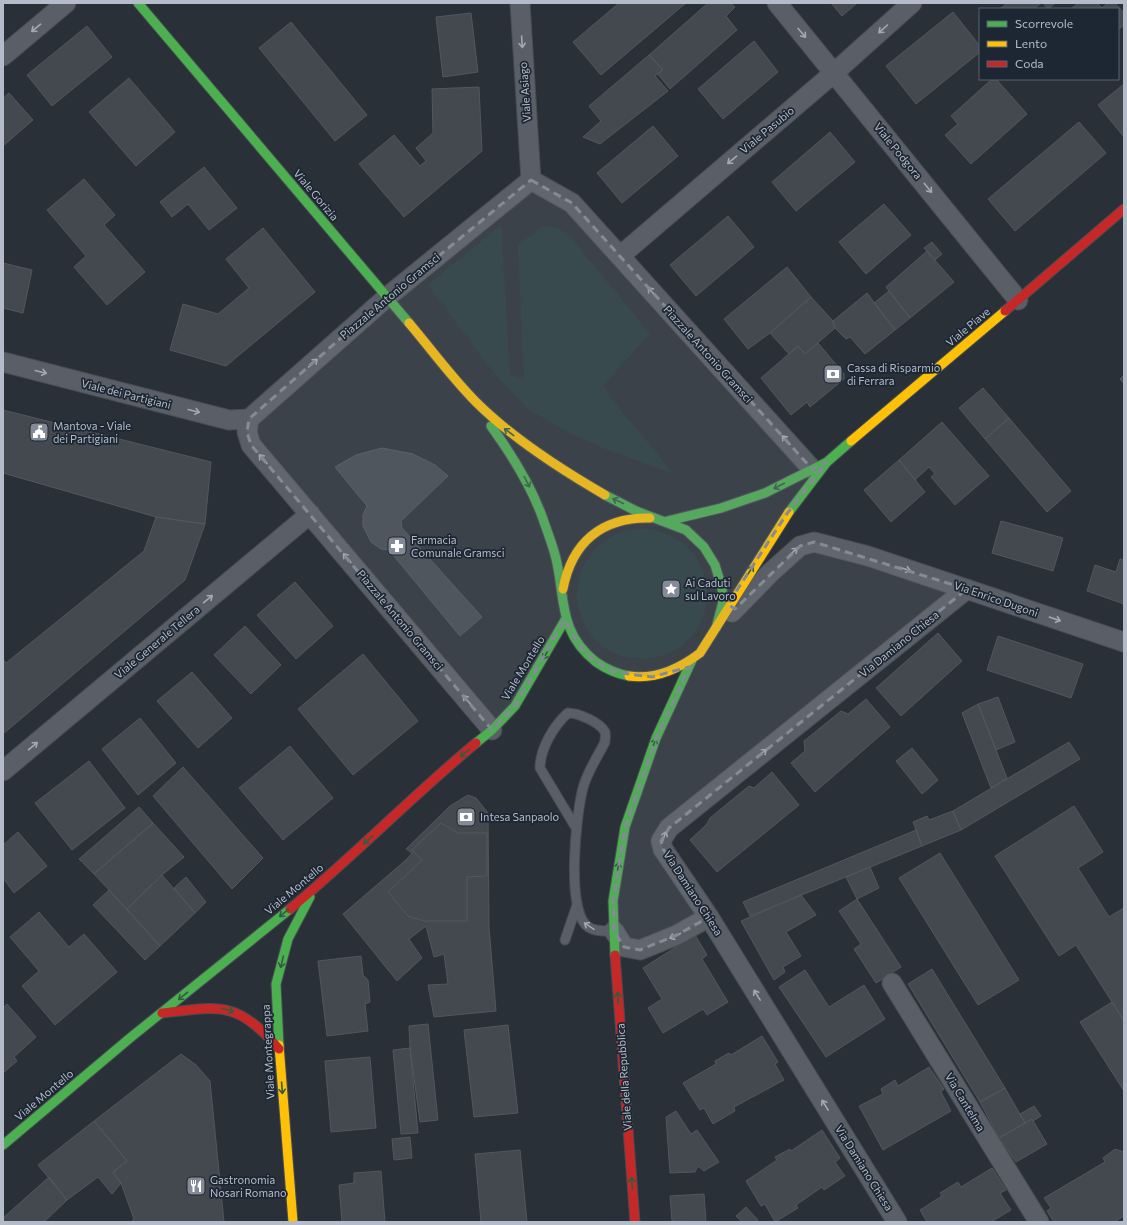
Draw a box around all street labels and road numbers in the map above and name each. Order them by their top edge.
street label: Viale Asiago [516,61,533,123]
street label: Viale Pasubio [737,103,797,156]
street label: Viale Podgora [872,120,925,182]
street label: Viale Gorizia [291,166,342,223]
street label: Piazzale Antonio Gramsci [337,250,442,341]
street label: Piazzale Antonio Gramsci [661,302,756,405]
street label: Viale Piave [943,304,992,349]
street label: Viale dei Partigiani [80,376,172,411]
street label: Piazzale Antonio Gramsci [355,567,446,672]
street label: Via Enrico Dugoni [952,578,1040,619]
street label: Viale Generale Tellera [112,602,202,681]
street label: Via Damiano Chiesa [856,608,941,680]
street label: Viale Montello [498,633,547,702]
street label: Via Damiano Chiesa [661,848,726,938]
street label: Viale Montello [262,860,326,917]
street label: Viale Montegrappa [259,1004,276,1100]
street label: Viale della Repubblica [613,1023,634,1131]
street label: Viale Montello [12,1066,76,1123]
street label: Via Cantelma [943,1070,988,1133]
street label: Via Damiano Chiesa [833,1123,896,1213]

